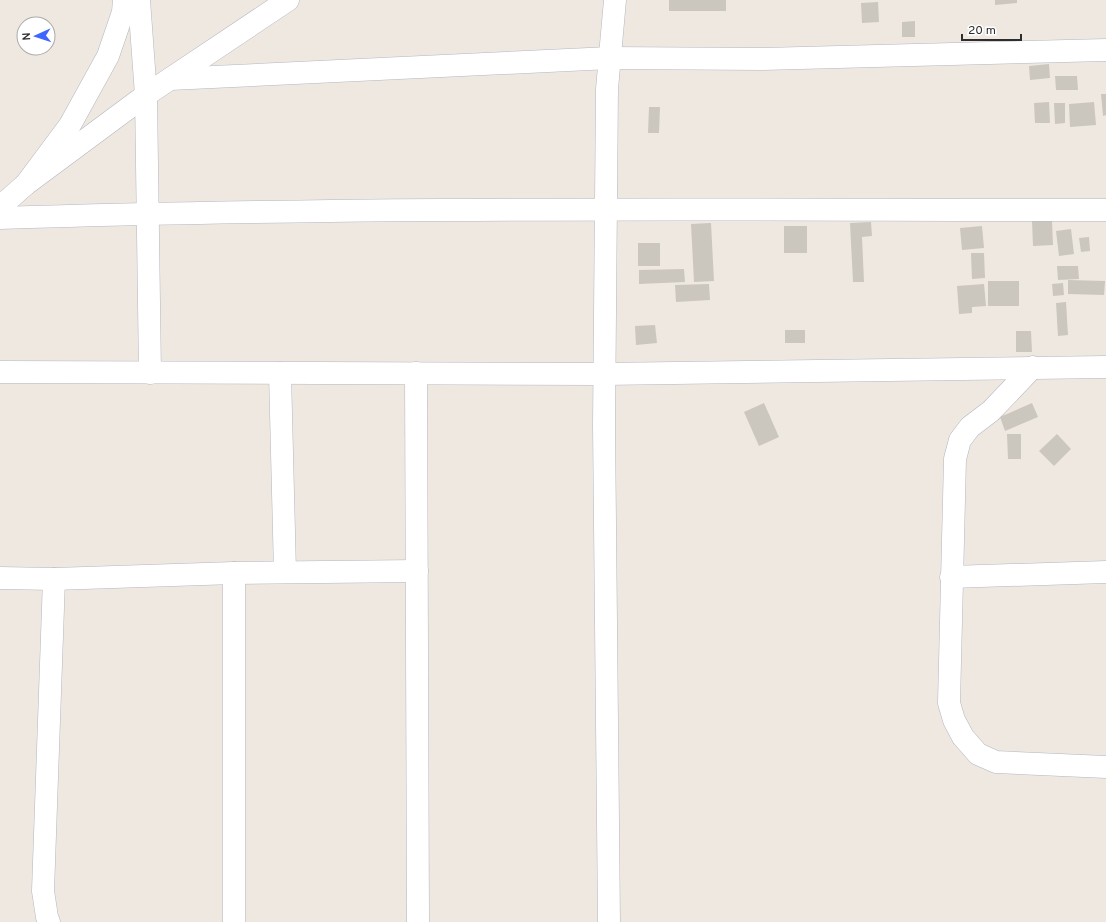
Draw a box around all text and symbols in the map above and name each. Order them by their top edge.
north arrow [16,16,56,56]
scale bar [962,16,1021,42]
text: 20 m [968,23,996,39]
text: N [20,32,34,41]

